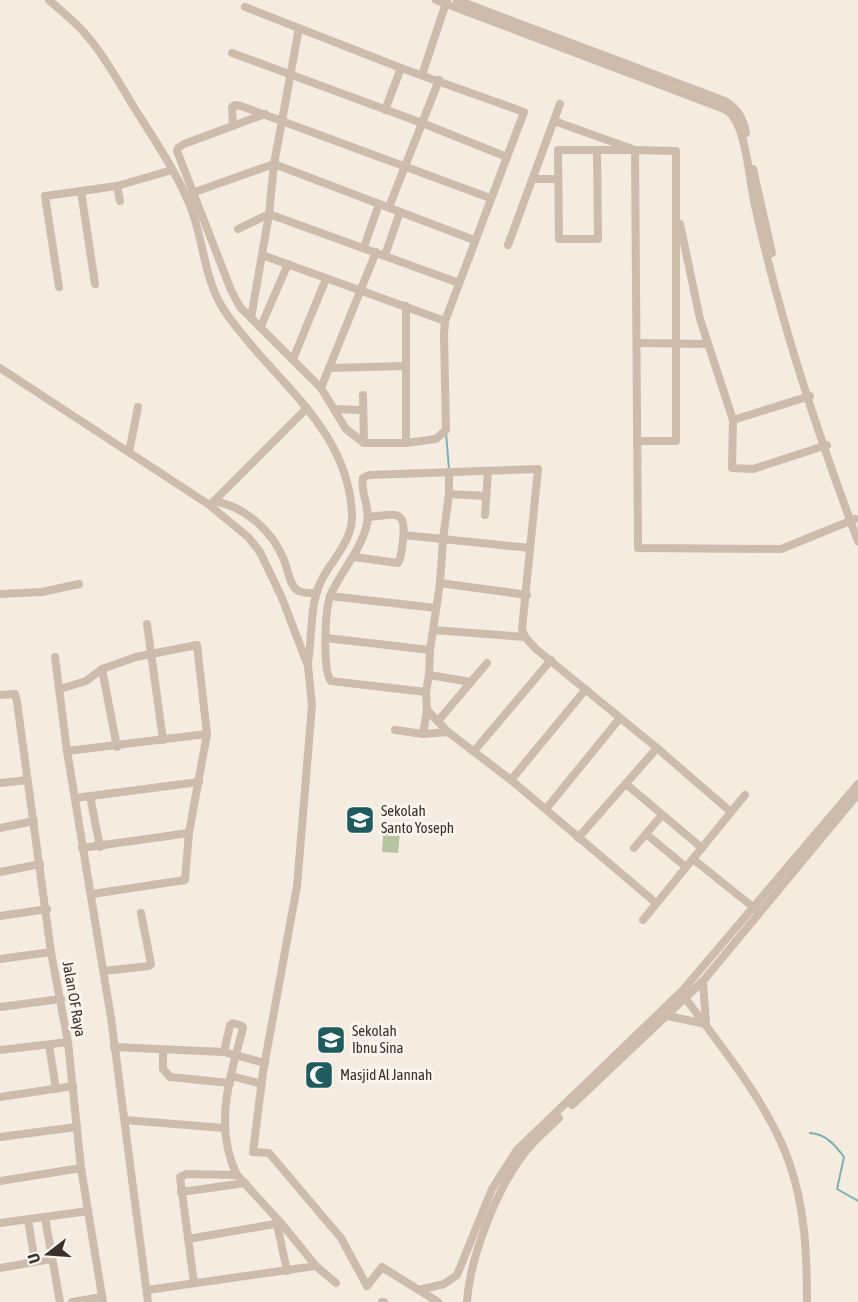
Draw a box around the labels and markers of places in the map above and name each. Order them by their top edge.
place label: Sekolah Santo Yoseph [381,802,454,836]
school or university icon: Sekolah Santo Yoseph [344,804,376,836]
place label: Sekolah Ibnu Sina [352,1022,404,1056]
school or university icon: Sekolah Ibnu Sina [315,1024,347,1056]
mosque icon: Masjid Al Jannah [303,1059,335,1091]
place label: Masjid Al Jannah [340,1066,432,1083]

